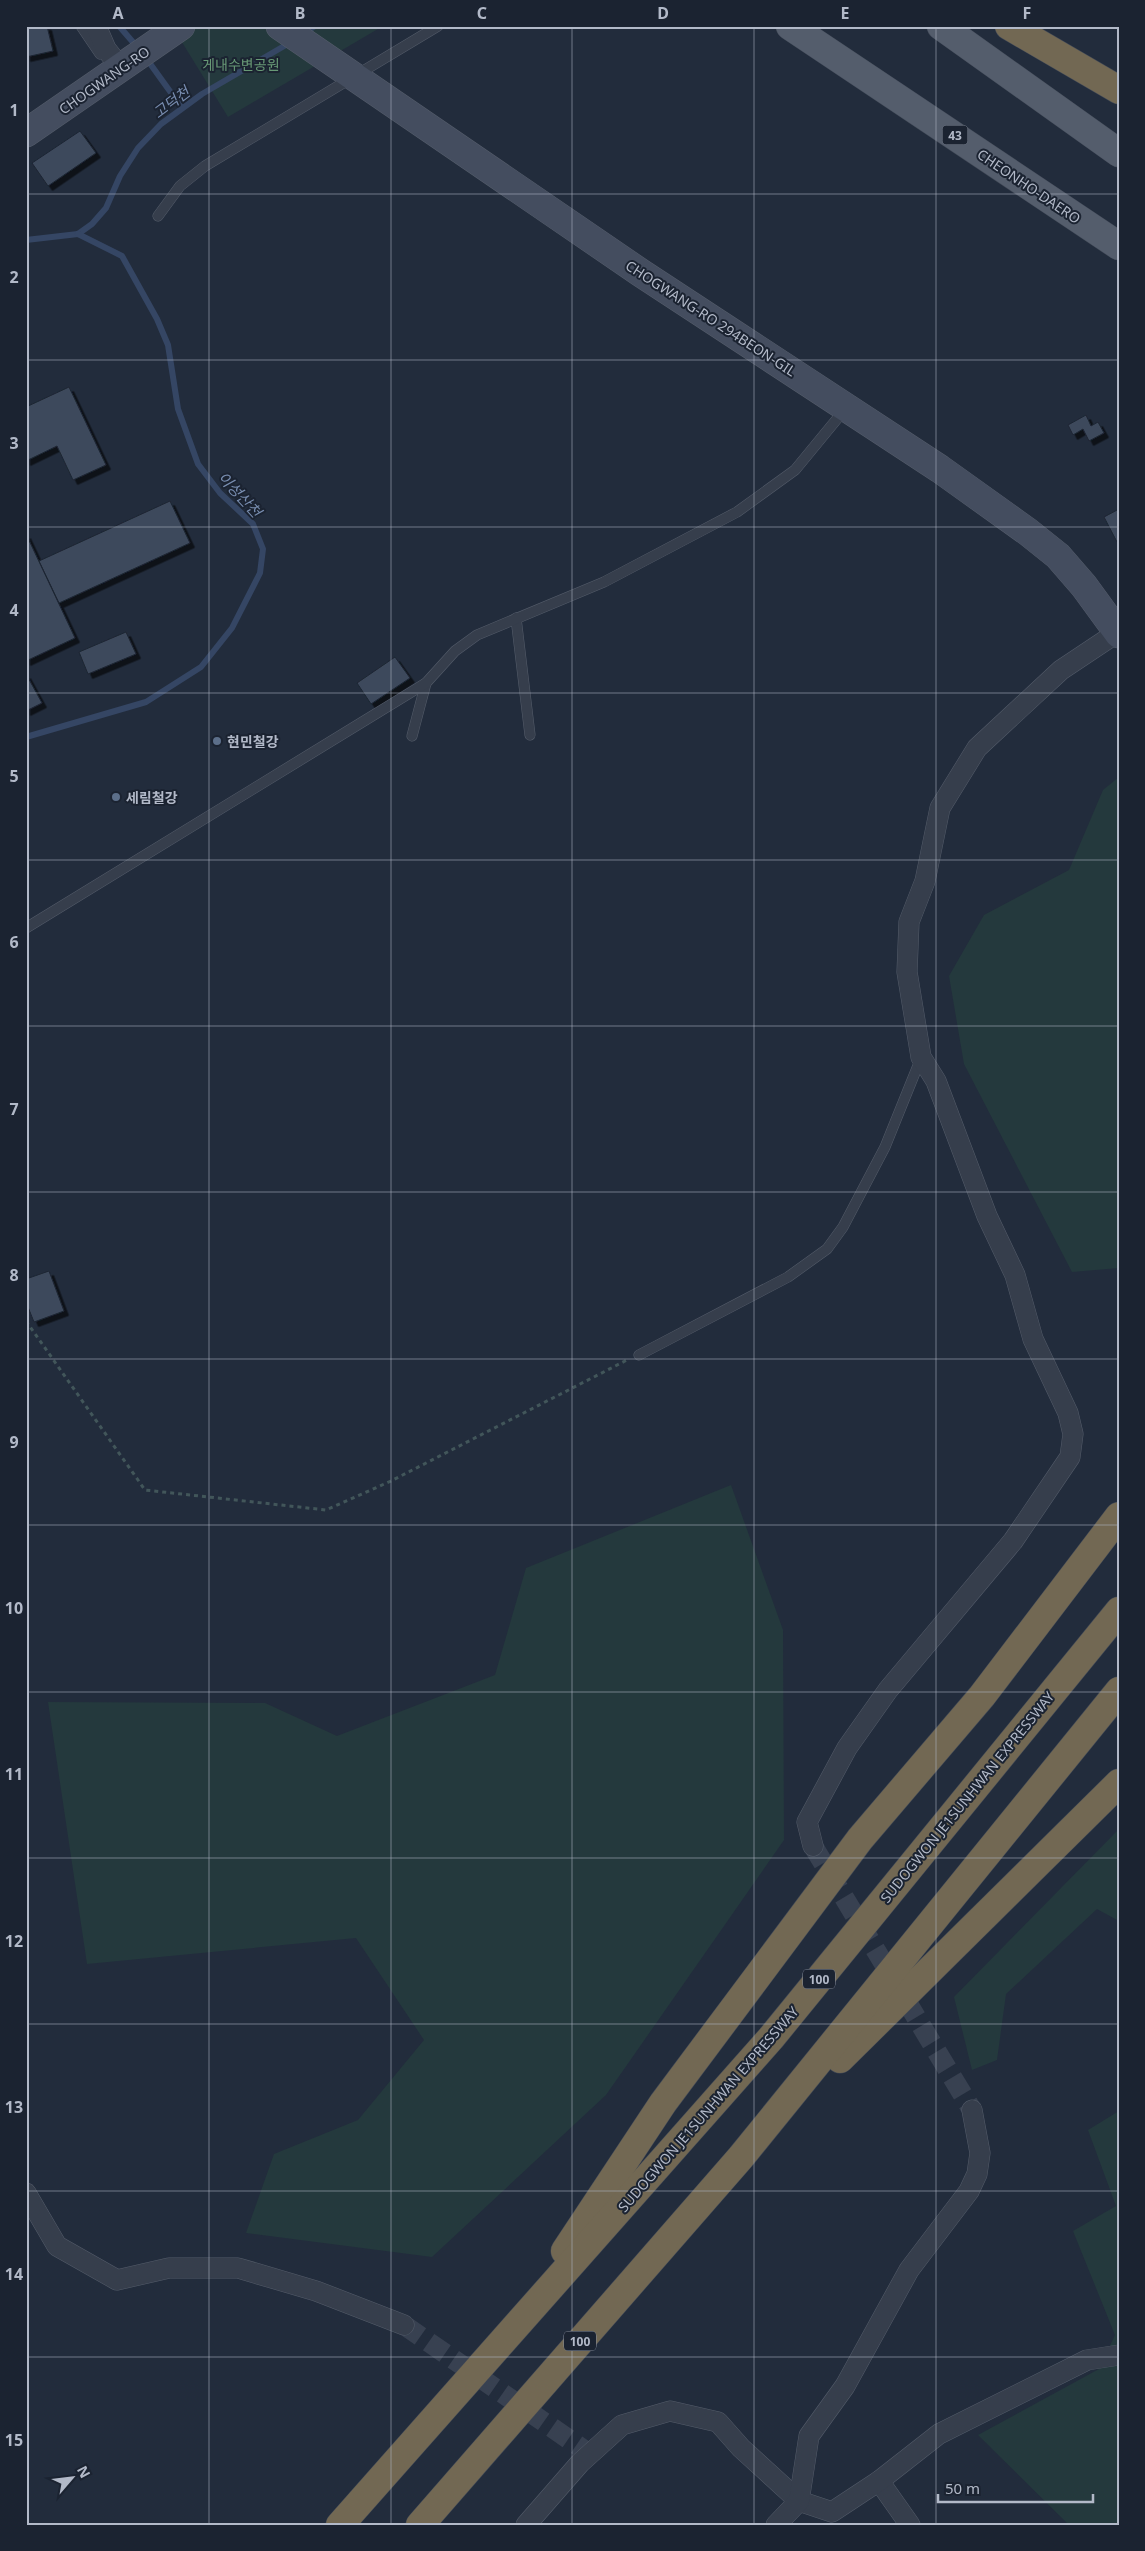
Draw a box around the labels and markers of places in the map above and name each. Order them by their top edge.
place label: 현민철강 [227,732,279,751]
marker: 현민철강 [211,735,223,747]
place label: 세림철강 [126,788,178,807]
marker: 세림철강 [110,791,122,803]

